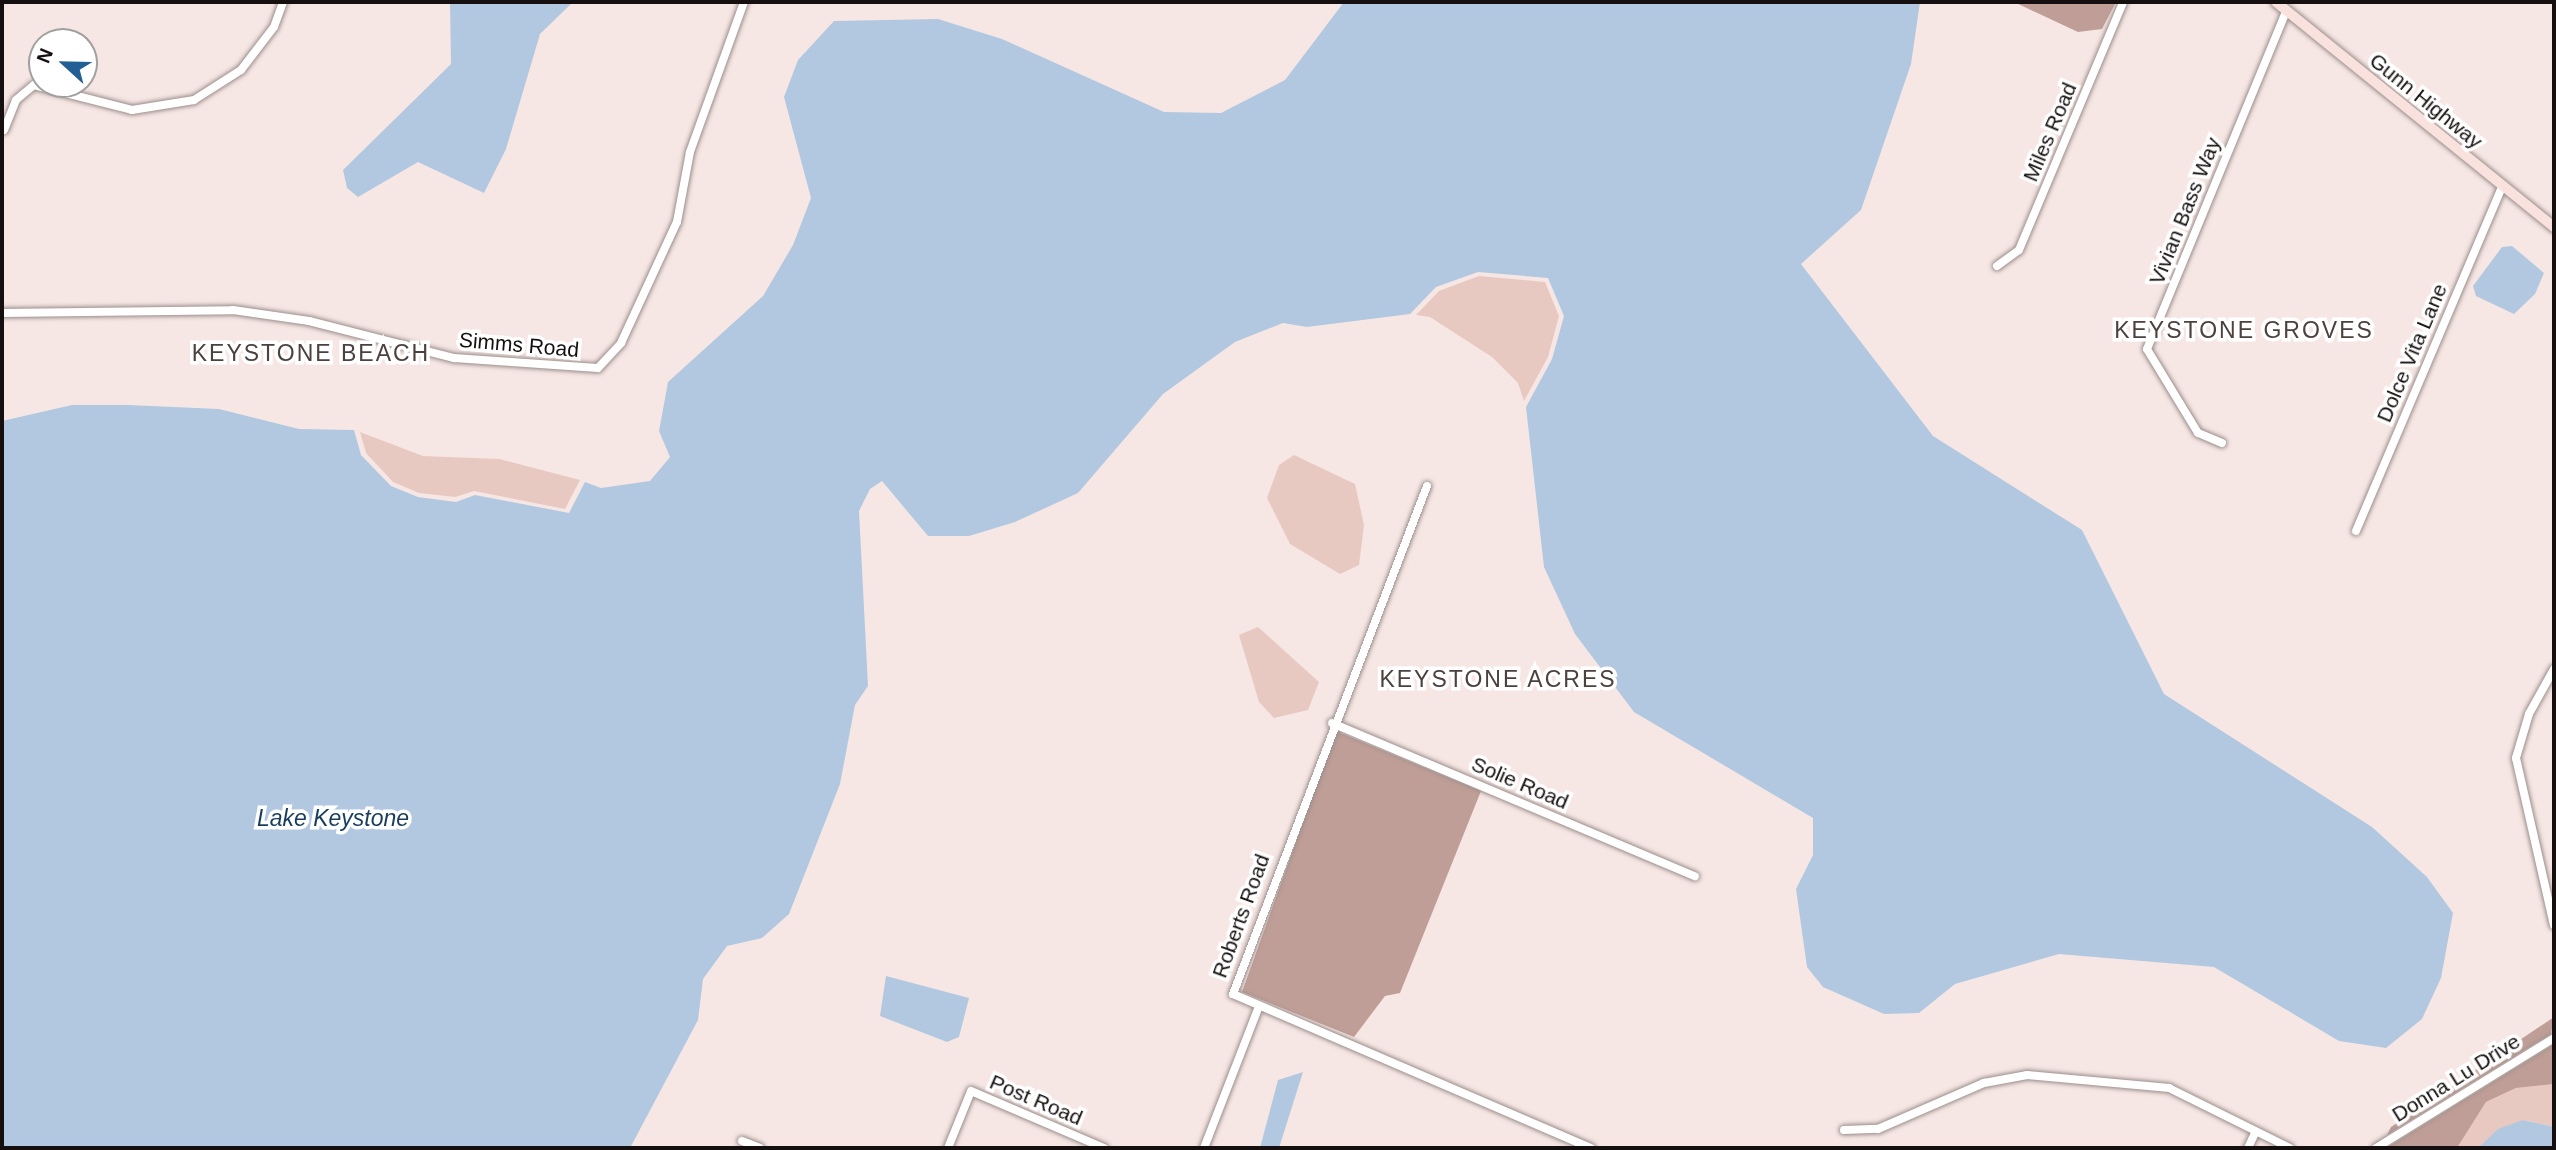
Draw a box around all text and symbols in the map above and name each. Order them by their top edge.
north arrow [28,28,98,98]
text: N [33,45,57,66]
street label: Gunn Highway [2365,48,2487,154]
street label: Miles Road [2018,79,2082,185]
street label: Vivian Bass Way [2144,134,2226,288]
street label: Dolce Vita Lane [2372,280,2452,426]
district label: KEYSTONE GROVES [2116,316,2372,344]
street label: Simms Road [458,327,580,363]
district label: KEYSTONE BEACH [194,339,428,367]
district label: KEYSTONE ACRES [1381,665,1615,693]
street label: Solie Road [1468,751,1572,815]
water label: Lake Keystone [257,804,409,832]
street label: Roberts Road [1207,851,1275,981]
street label: Donna Lu Drive [2387,1029,2525,1127]
street label: Post Road [986,1069,1086,1131]

